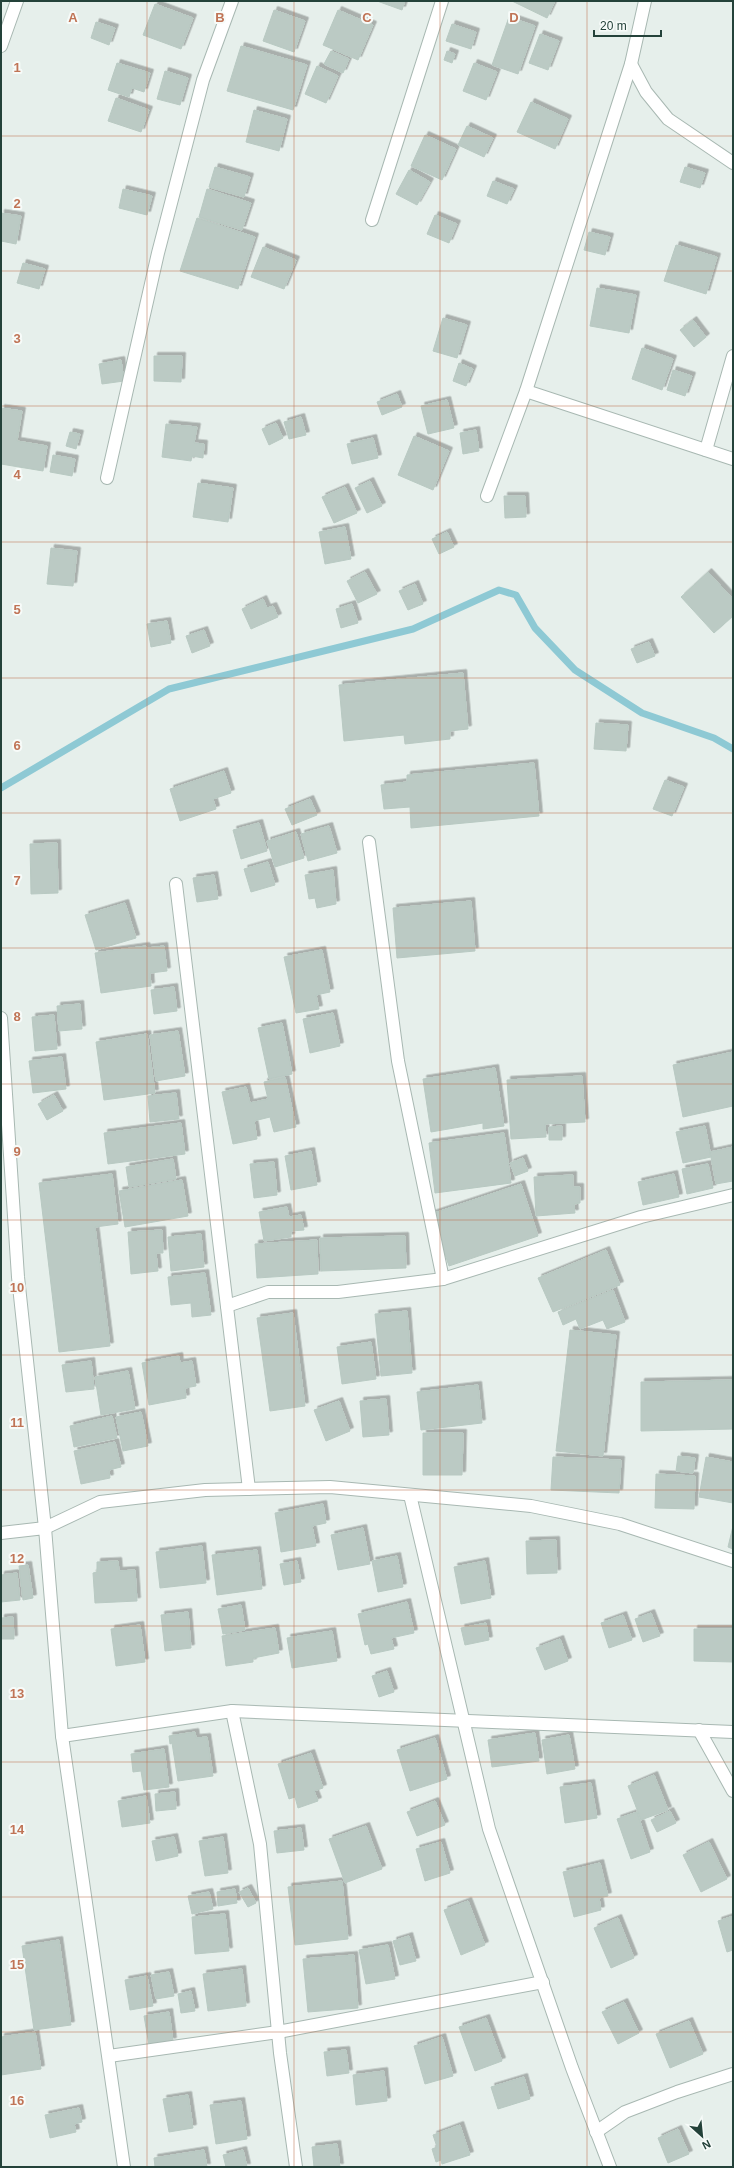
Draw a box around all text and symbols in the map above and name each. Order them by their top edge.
text: A [68,10,78,25]
text: B [215,10,225,25]
text: C [362,10,372,25]
text: D [509,10,519,25]
scale bar [594,12,661,38]
text: 20 m [600,19,627,33]
text: 1 [13,60,21,75]
text: 2 [13,196,21,211]
text: 3 [13,331,21,346]
text: 4 [13,467,21,482]
text: 5 [13,602,21,617]
text: 6 [13,738,21,753]
text: 7 [13,873,21,888]
text: 8 [13,1009,21,1024]
text: 9 [13,1144,21,1159]
text: 10 [10,1280,24,1295]
text: 11 [10,1415,24,1430]
text: 12 [10,1551,24,1566]
text: 13 [10,1686,24,1701]
text: 14 [10,1822,25,1837]
text: 15 [10,1957,24,1972]
text: 16 [10,2093,24,2108]
north arrow [682,2116,722,2156]
text: N [700,2138,713,2152]

